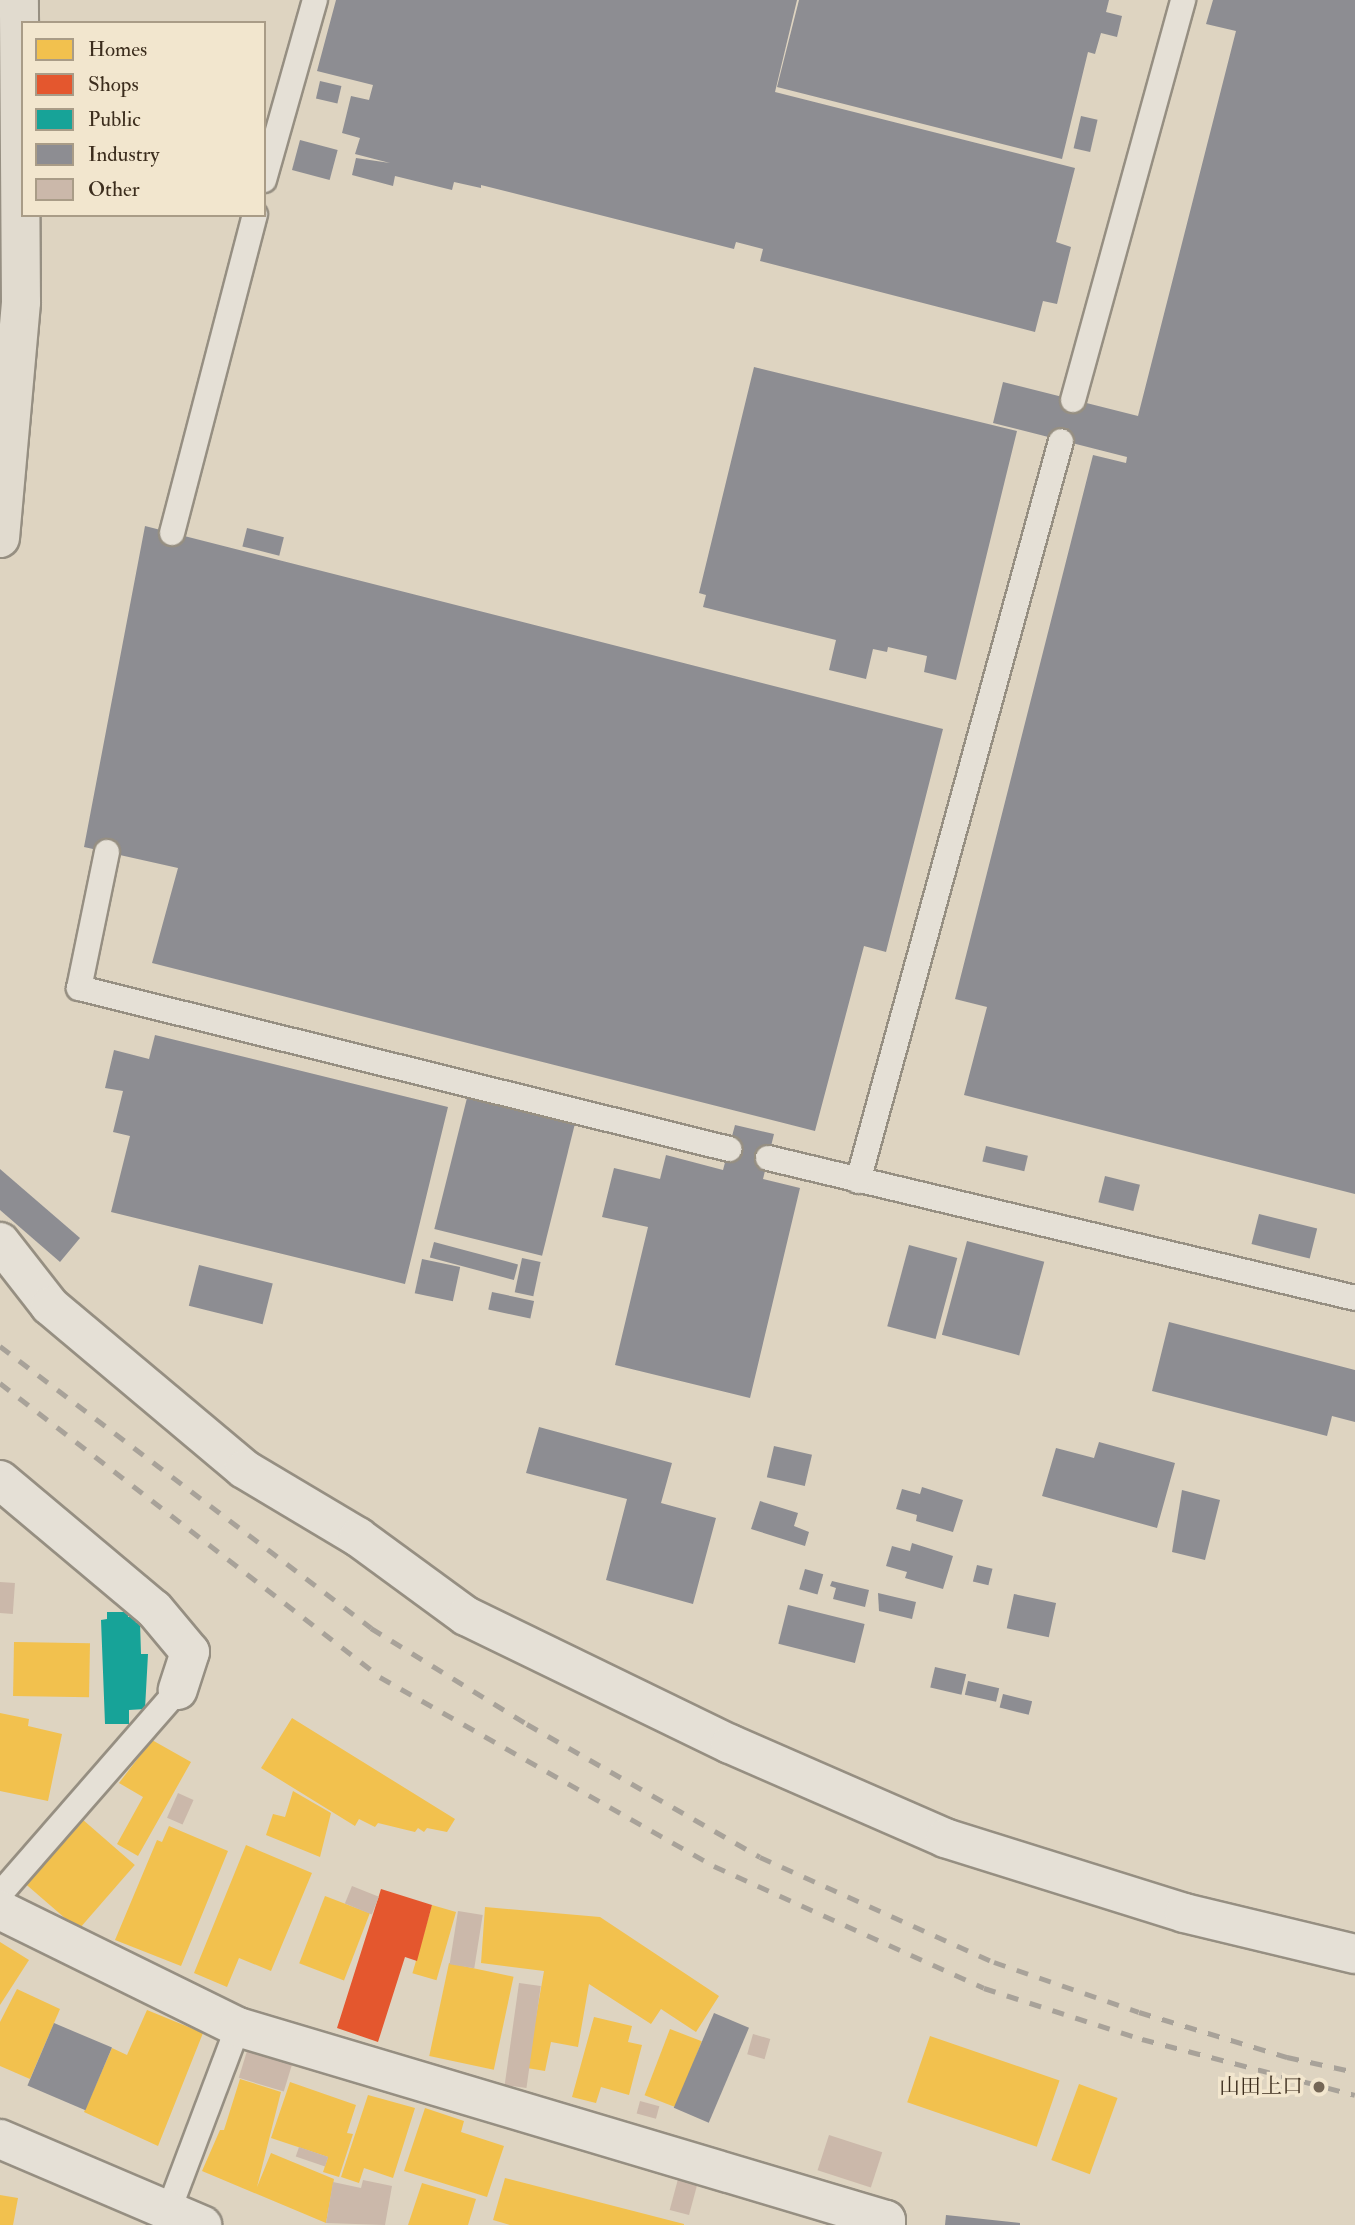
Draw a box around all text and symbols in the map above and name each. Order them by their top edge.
legend [21,21,266,217]
text: Homes [88,36,147,63]
text: Shops [88,71,139,98]
text: Public [88,106,141,133]
text: Industry [88,141,160,168]
text: Other [88,176,140,203]
place label: 山田上口 [1219,2074,1303,2100]
marker: 山田上口 [1309,2077,1329,2097]

